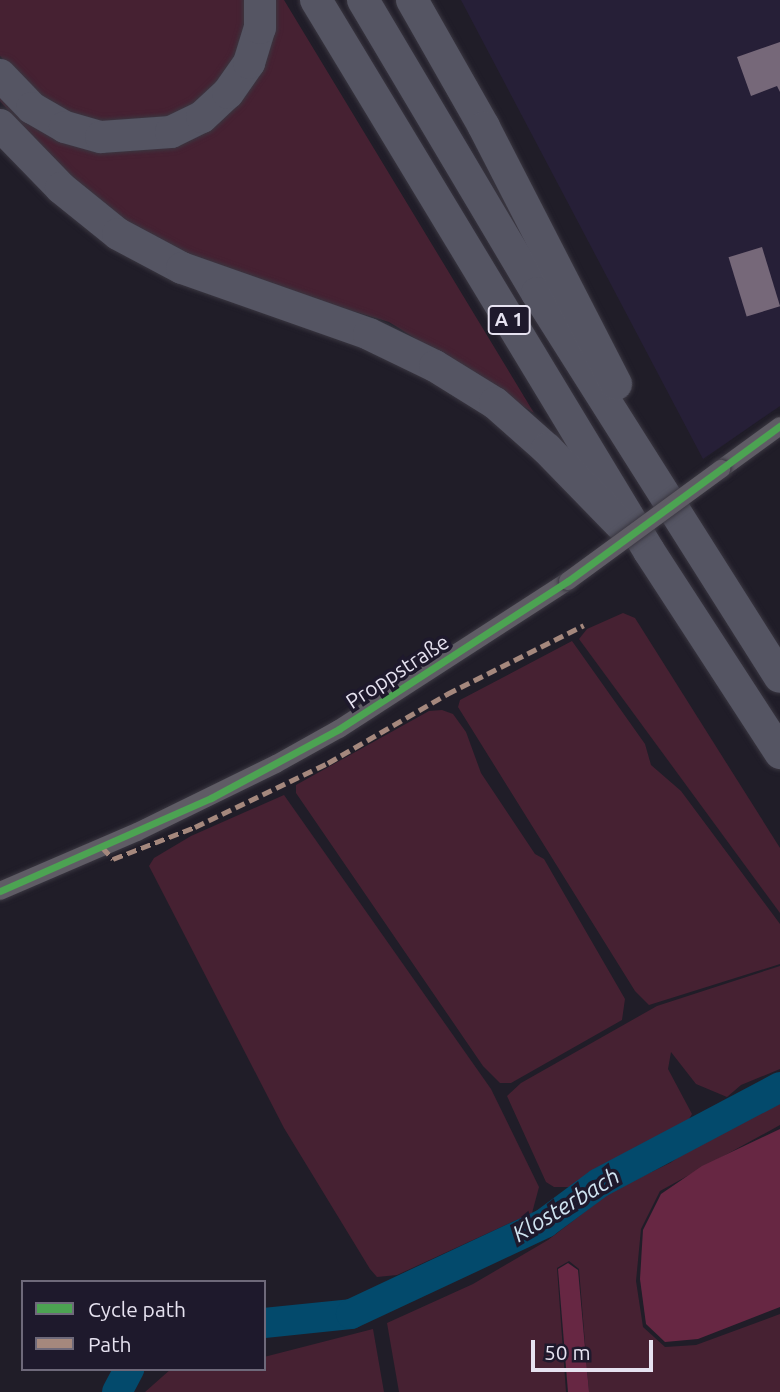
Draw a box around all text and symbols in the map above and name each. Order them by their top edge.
road number: A 1 [486,304,532,336]
street label: Proppstraße [341,628,453,714]
water label: Klosterbach [507,1162,625,1248]
legend [21,1280,266,1371]
text: Cycle path [88,1297,186,1321]
scale bar [535,1326,658,1370]
text: Path [88,1332,131,1356]
text: 50 m [544,1340,591,1364]

